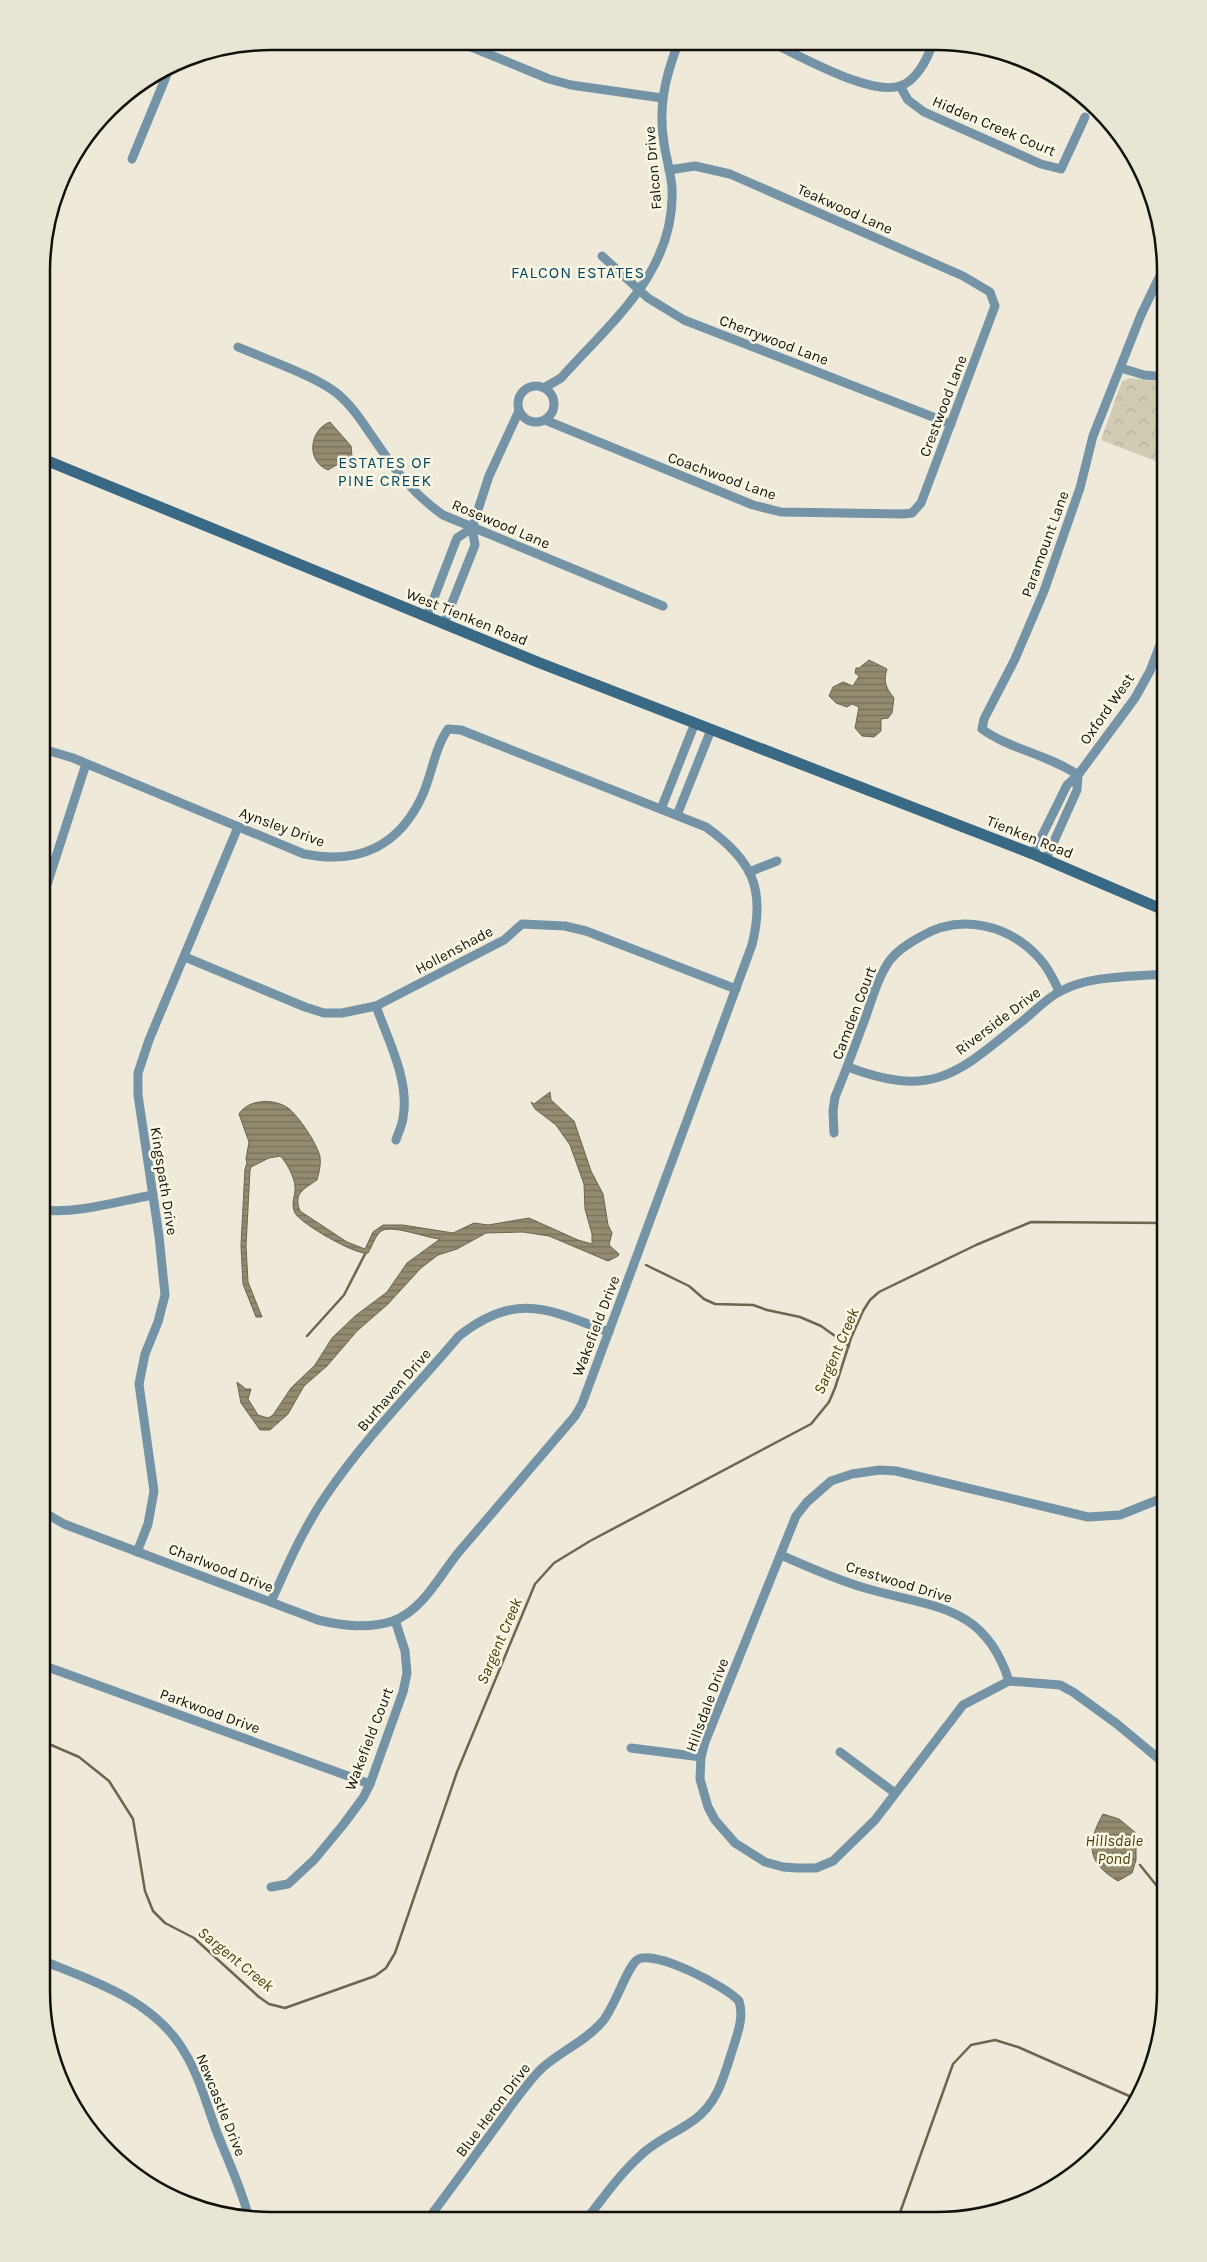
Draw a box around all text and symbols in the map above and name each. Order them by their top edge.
street label: Hidden Creek Court [930,92,1059,160]
street label: Falcon Drive [640,126,666,210]
street label: Teakwood Lane [794,180,896,238]
district label: FALCON ESTATES [511,263,645,282]
street label: Cherrywood Lane [717,311,831,369]
street label: Crestwood Lane [915,353,971,459]
street label: Coachwood Lane [665,448,779,504]
district label: ESTATES OF PINE CREEK [338,453,432,490]
street label: Paramount Lane [1017,488,1073,600]
street label: Rosewood Lane [449,495,553,553]
street label: West Tienken Road [403,584,531,650]
street label: Oxford West [1076,670,1138,748]
street label: Aynsley Drive [237,803,327,851]
street label: Tienken Road [984,811,1076,863]
street label: Hollenshade [412,922,496,978]
street label: Camden Court [828,964,880,1062]
street label: Riverside Drive [952,983,1044,1059]
street label: Kingspath Drive [147,1126,181,1236]
street label: Wakefield Drive [569,1273,623,1379]
water label: Sargent Creek [809,1304,863,1397]
street label: Burhaven Drive [353,1345,435,1435]
street label: Charlwood Drive [166,1540,276,1596]
street label: Crestwood Drive [843,1557,955,1607]
water label: Sargent Creek [472,1594,526,1687]
street label: Hillsdale Drive [682,1656,732,1754]
street label: Parkwood Drive [157,1685,263,1737]
street label: Wakefield Court [341,1685,397,1793]
water label: Hillsdale Pond [1085,1831,1143,1868]
water label: Sargent Creek [194,1923,279,1996]
street label: Newcastle Drive [192,2051,250,2159]
street label: Blue Heron Drive [452,2060,534,2160]

